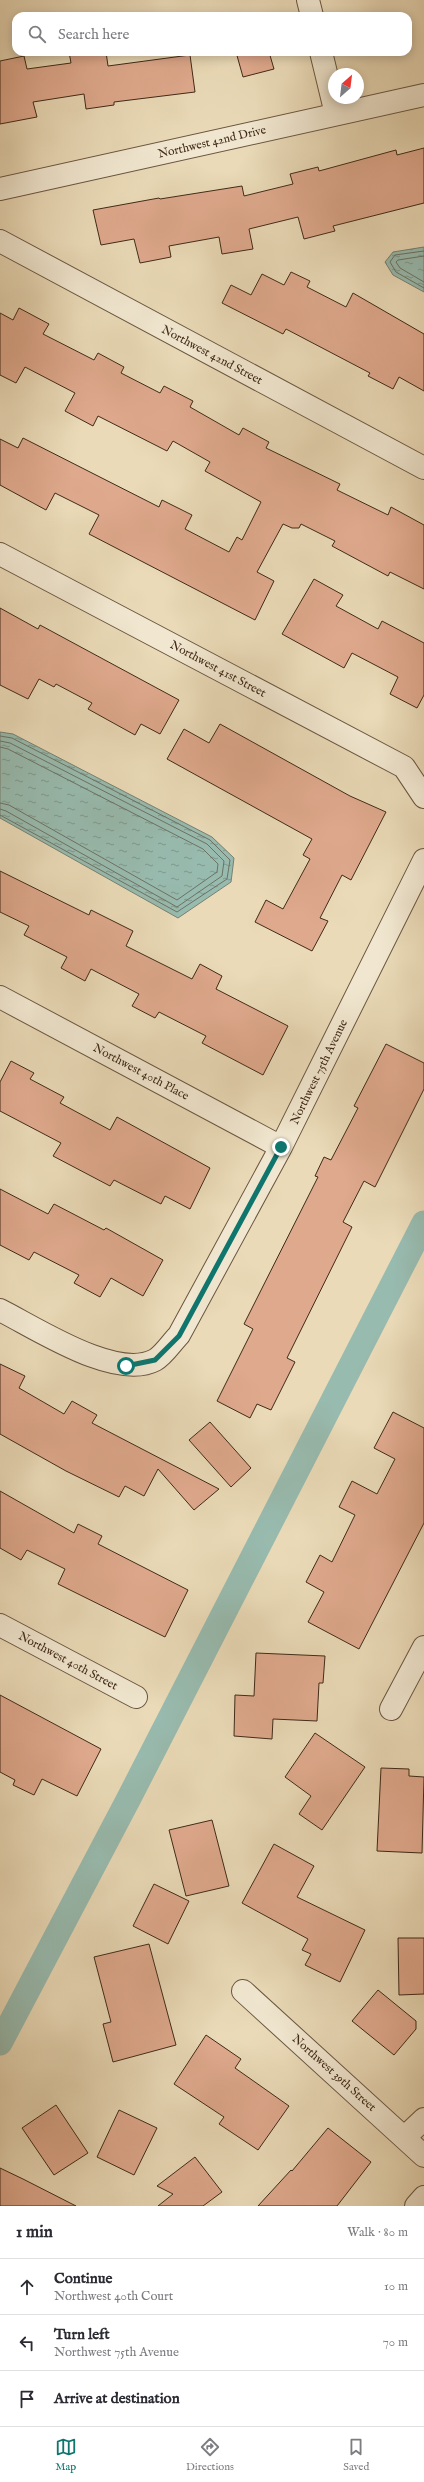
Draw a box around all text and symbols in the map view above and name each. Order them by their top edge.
search box [12,12,412,56]
icon: search [26,23,48,45]
text: Search here [58,25,129,44]
north arrow [328,68,364,104]
street label: Northwest 42nd Drive [157,122,268,162]
street label: Northwest 42nd Street [159,322,265,388]
street label: Northwest 41st Street [167,637,269,701]
street label: Northwest 75th Avenue [287,1016,351,1127]
street label: Northwest 40th Place [90,1040,192,1104]
route end [272,1138,290,1156]
route start [117,1357,135,1375]
street label: Northwest 40th Street [16,1629,120,1693]
street label: Northwest 39th Street [289,2031,379,2115]
text: 1 min [16,2222,53,2243]
text: Walk · 80 m [347,2224,408,2241]
text: Continue [54,2269,112,2288]
icon: ahead [16,2276,38,2298]
text: 10 m [384,2278,408,2295]
text: Northwest 40th Court [54,2288,173,2305]
text: Turn left [54,2325,110,2344]
icon: left [16,2332,38,2354]
text: 70 m [383,2334,408,2351]
text: Northwest 75th Avenue [54,2344,179,2361]
icon: arrive [16,2388,38,2410]
text: Arrive at destination [54,2389,180,2408]
tab: Map [55,2436,77,2474]
tab: Directions [186,2436,234,2474]
tab: Saved [343,2436,369,2474]

